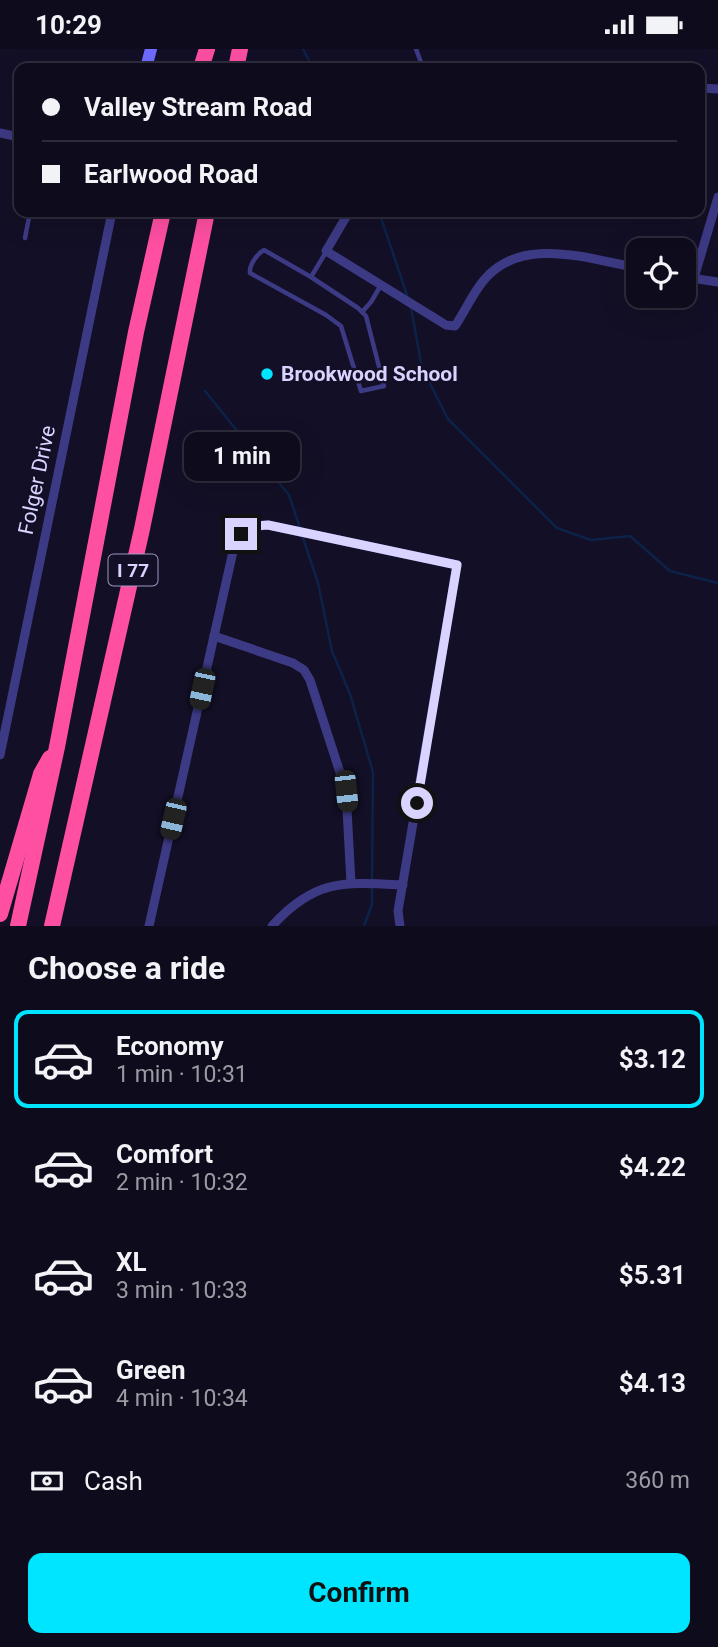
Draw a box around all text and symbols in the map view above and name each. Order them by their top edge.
text: 10:29 [35,10,102,40]
text: Valley Stream Road [84,92,312,122]
text: Earlwood Road [84,159,258,189]
map controls [626,238,696,308]
button: locate [626,238,696,308]
place label: Brookwood School [281,362,458,386]
marker: Brookwood School [259,366,275,382]
street label: Folger Drive [14,423,60,537]
callout: 1 min [183,433,299,482]
text: 1 min [213,443,271,470]
route end [225,518,257,550]
road number: I 77 [108,555,158,585]
car [188,666,217,712]
car [334,769,359,813]
route start [401,787,433,819]
car [159,796,188,842]
text: Choose a ride [28,949,225,987]
icon: car [32,1028,95,1091]
text: Economy [116,1031,223,1061]
text: $3.12 [619,1044,686,1074]
text: 1 min · 10:31 [116,1061,248,1088]
icon: car [32,1136,95,1199]
text: Comfort [116,1139,213,1169]
text: $4.22 [619,1152,686,1182]
text: 2 min · 10:32 [116,1169,248,1196]
icon: car [32,1244,95,1307]
text: XL [116,1247,147,1277]
text: $5.31 [619,1260,686,1290]
text: 3 min · 10:33 [116,1277,248,1304]
icon: car [32,1352,95,1415]
text: Green [116,1355,186,1385]
text: $4.13 [619,1368,686,1398]
text: 4 min · 10:34 [116,1385,248,1412]
icon: cash [28,1462,66,1500]
text: Cash [84,1466,143,1496]
text: 360 m [625,1467,690,1494]
button: Confirm [28,1553,690,1633]

